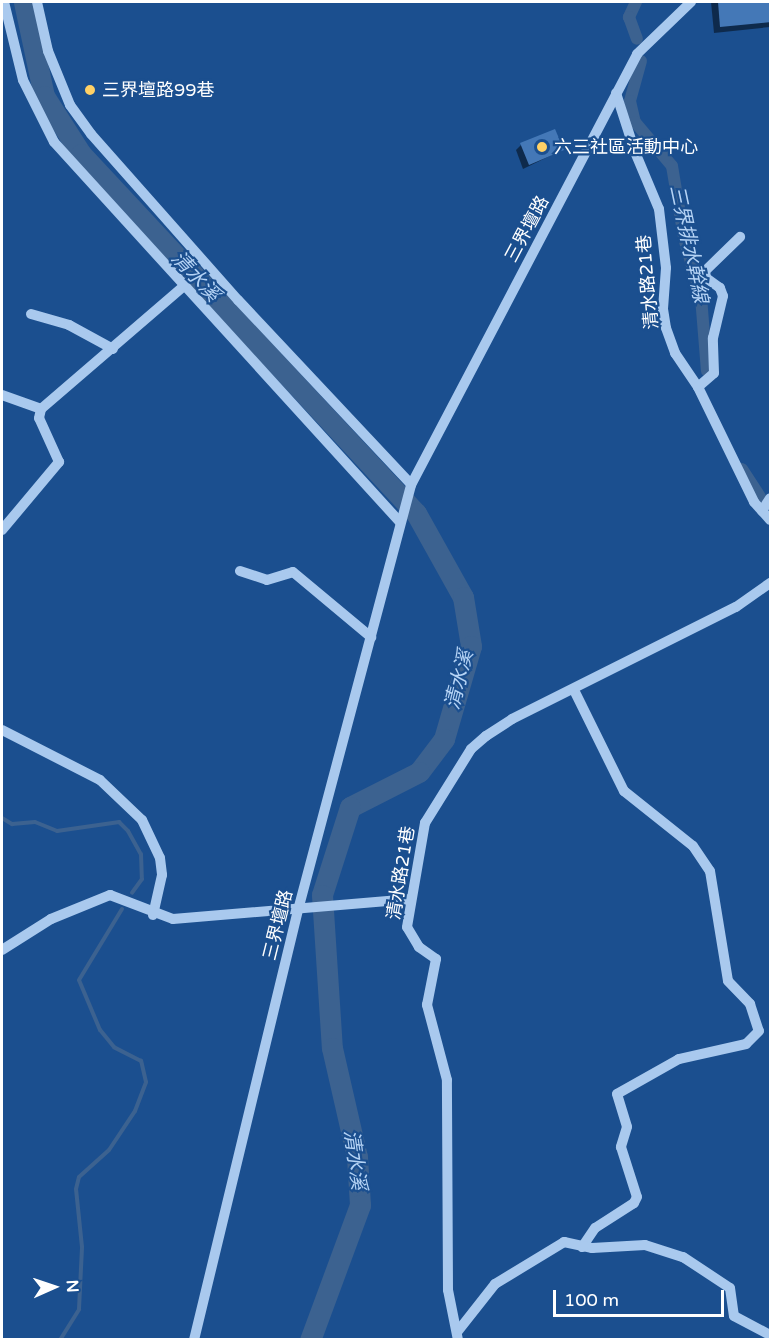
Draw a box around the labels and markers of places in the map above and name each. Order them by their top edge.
place label: 三界壇路99巷 [102,79,215,101]
marker: 三界壇路99巷 [83,83,97,97]
place label: 六三社區活動中心 [554,136,698,158]
marker: 六三社區活動中心 [535,140,549,154]

